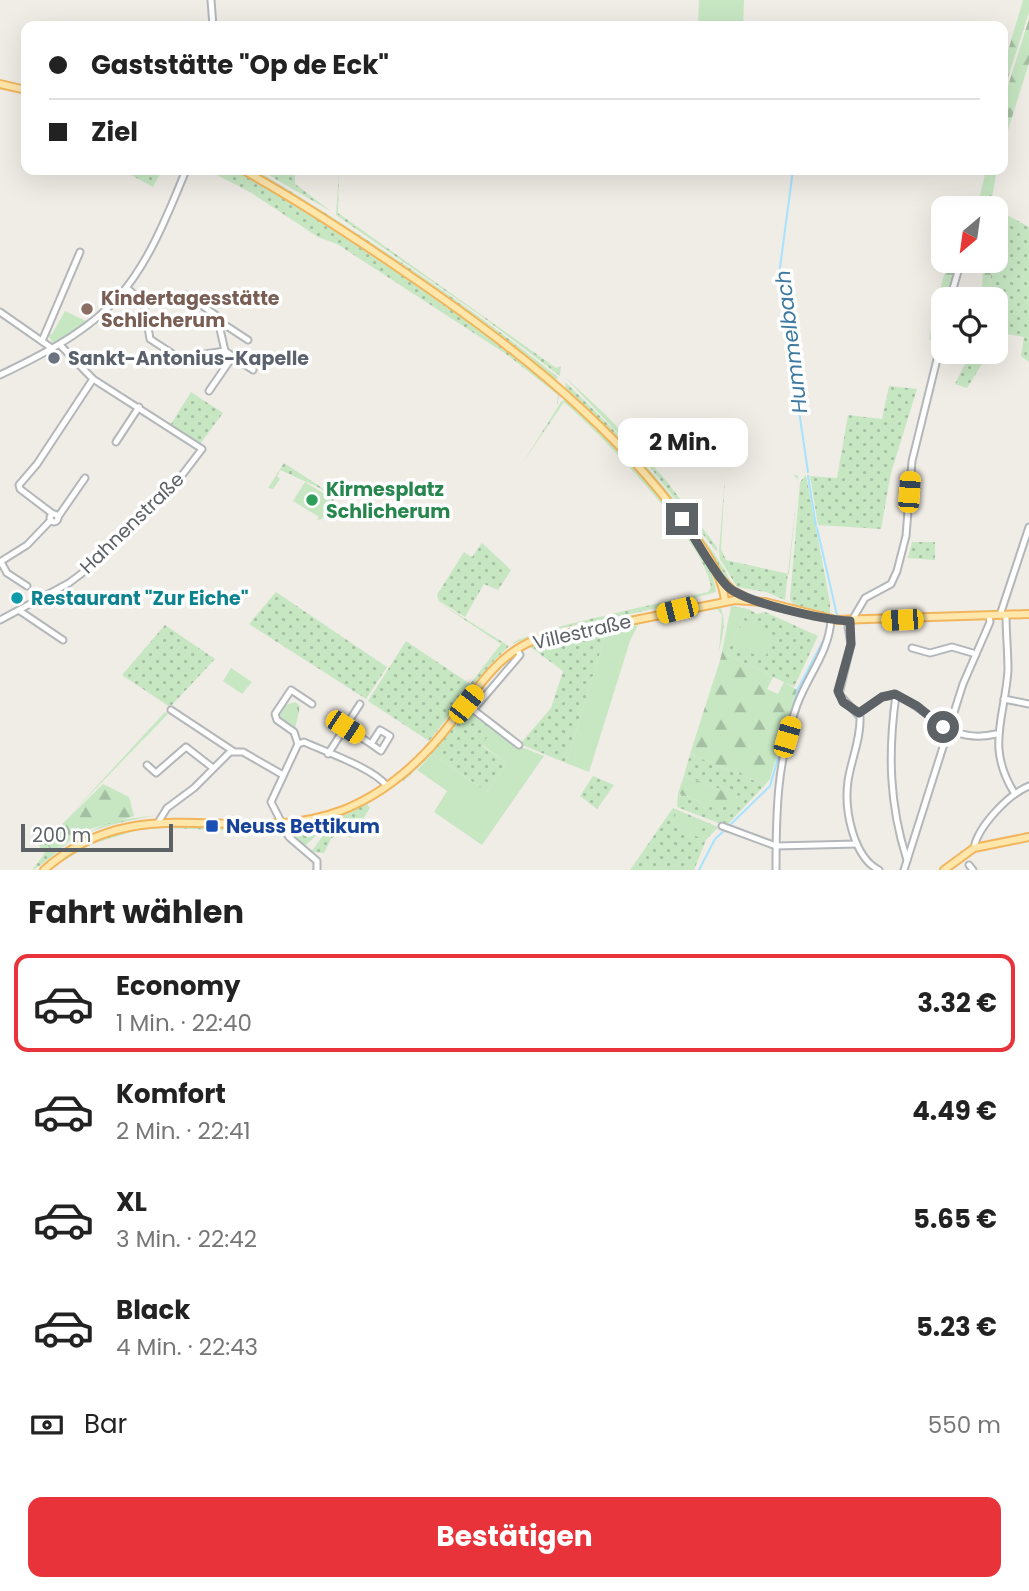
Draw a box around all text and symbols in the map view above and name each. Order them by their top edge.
text: Gaststätte "Op de Eck" [91,47,389,83]
text: Ziel [91,114,138,150]
north arrow [931,196,1008,273]
map controls [931,196,1008,364]
water label: Hummelbach [768,269,814,415]
place label: Kindertagesstätte Schlicherum [101,285,280,334]
button: locate [931,287,1008,364]
marker: Kindertagesstätte Schlicherum [79,301,95,317]
place label: Sankt-Antonius-Kapelle [68,345,309,372]
marker: Sankt-Antonius-Kapelle [46,350,62,366]
callout: 2 Min. [617,418,747,466]
text: 2 Min. [649,426,717,458]
street label: Hahnenstraße [74,466,190,580]
car [898,470,921,514]
place label: Kirmesplatz Schlicherum [326,476,450,525]
marker: Kirmesplatz Schlicherum [304,492,320,508]
route end [666,503,698,535]
place label: Restaurant "Zur Eiche" [31,585,249,612]
marker: Restaurant "Zur Eiche" [9,590,25,606]
car [655,595,700,625]
street label: Villestraße [530,608,634,656]
car [881,608,924,632]
car [445,681,488,727]
car [322,707,369,747]
route start [927,711,959,743]
car [772,714,803,760]
place label: Neuss Bettikum [226,813,380,840]
marker: Neuss Bettikum [204,818,220,834]
scale bar [21,821,173,853]
text: 200 m [32,822,91,849]
text: Fahrt wählen [28,889,244,934]
text: Economy [116,968,240,1004]
icon: car [32,972,95,1035]
text: 3.32 € [917,985,997,1021]
text: 1 Min. · 22:40 [116,1007,252,1039]
text: Komfort [116,1076,226,1112]
icon: car [32,1080,95,1143]
text: 4.49 € [912,1093,997,1129]
text: 2 Min. · 22:41 [116,1115,251,1147]
text: XL [116,1184,147,1220]
icon: car [32,1188,95,1251]
text: 5.65 € [913,1201,997,1237]
text: 3 Min. · 22:42 [116,1223,257,1255]
text: Black [116,1292,190,1328]
icon: car [32,1296,95,1359]
text: 5.23 € [916,1309,997,1345]
text: 4 Min. · 22:43 [116,1331,258,1363]
icon: cash [28,1406,66,1444]
text: Bar [84,1406,127,1442]
text: 550 m [928,1409,1001,1441]
button: Bestätigen [28,1497,1001,1577]

